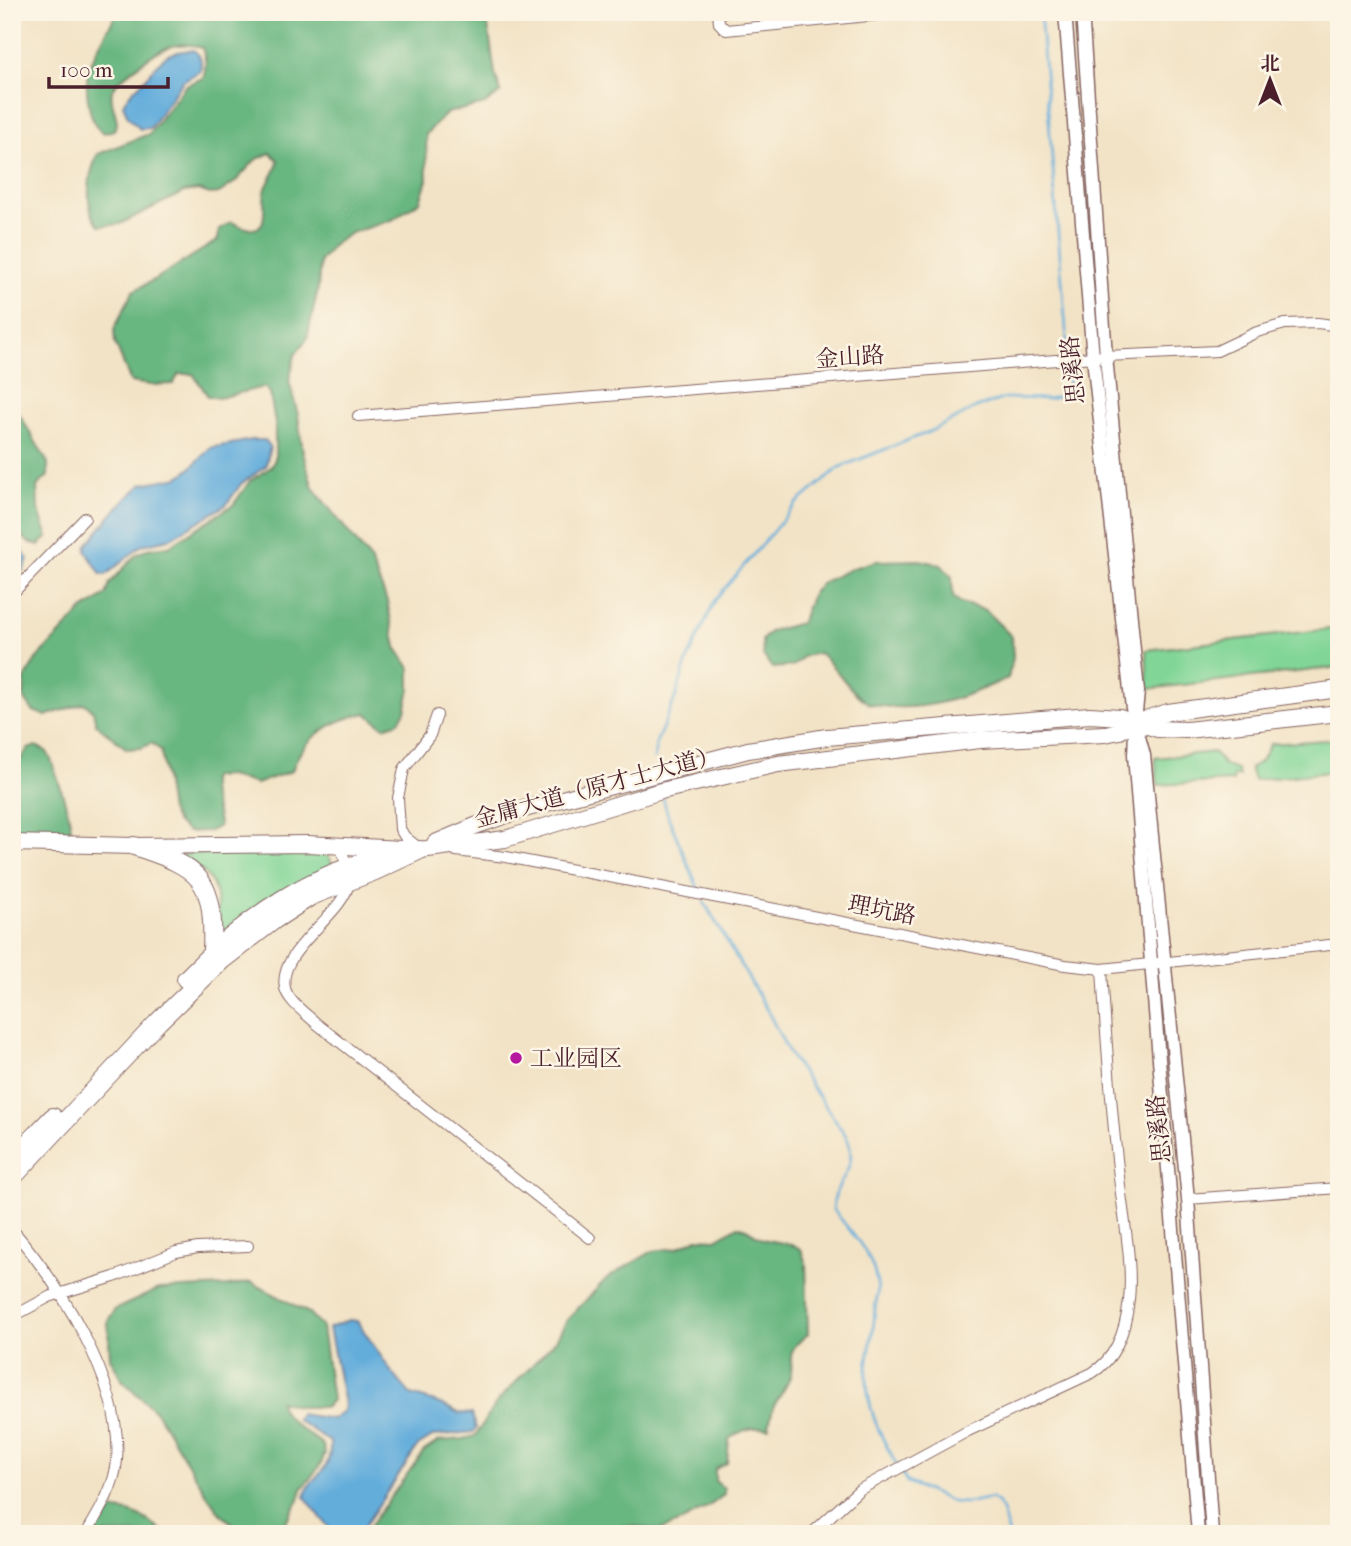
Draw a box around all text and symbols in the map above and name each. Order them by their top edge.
scale bar [49,46,168,90]
north arrow [1236,46,1306,116]
text: 北 [1260,53,1280,75]
text: 100 m [60,58,113,82]
street label: 思溪路 [1056,334,1090,406]
street label: 金山路 [815,341,885,373]
street label: 金庸大道（原才士大道） [471,741,723,833]
street label: 理坑路 [846,890,918,930]
place label: 工业园区 [530,1045,622,1072]
marker: 工业园区 [508,1050,524,1066]
street label: 思溪路 [1142,1093,1176,1165]

